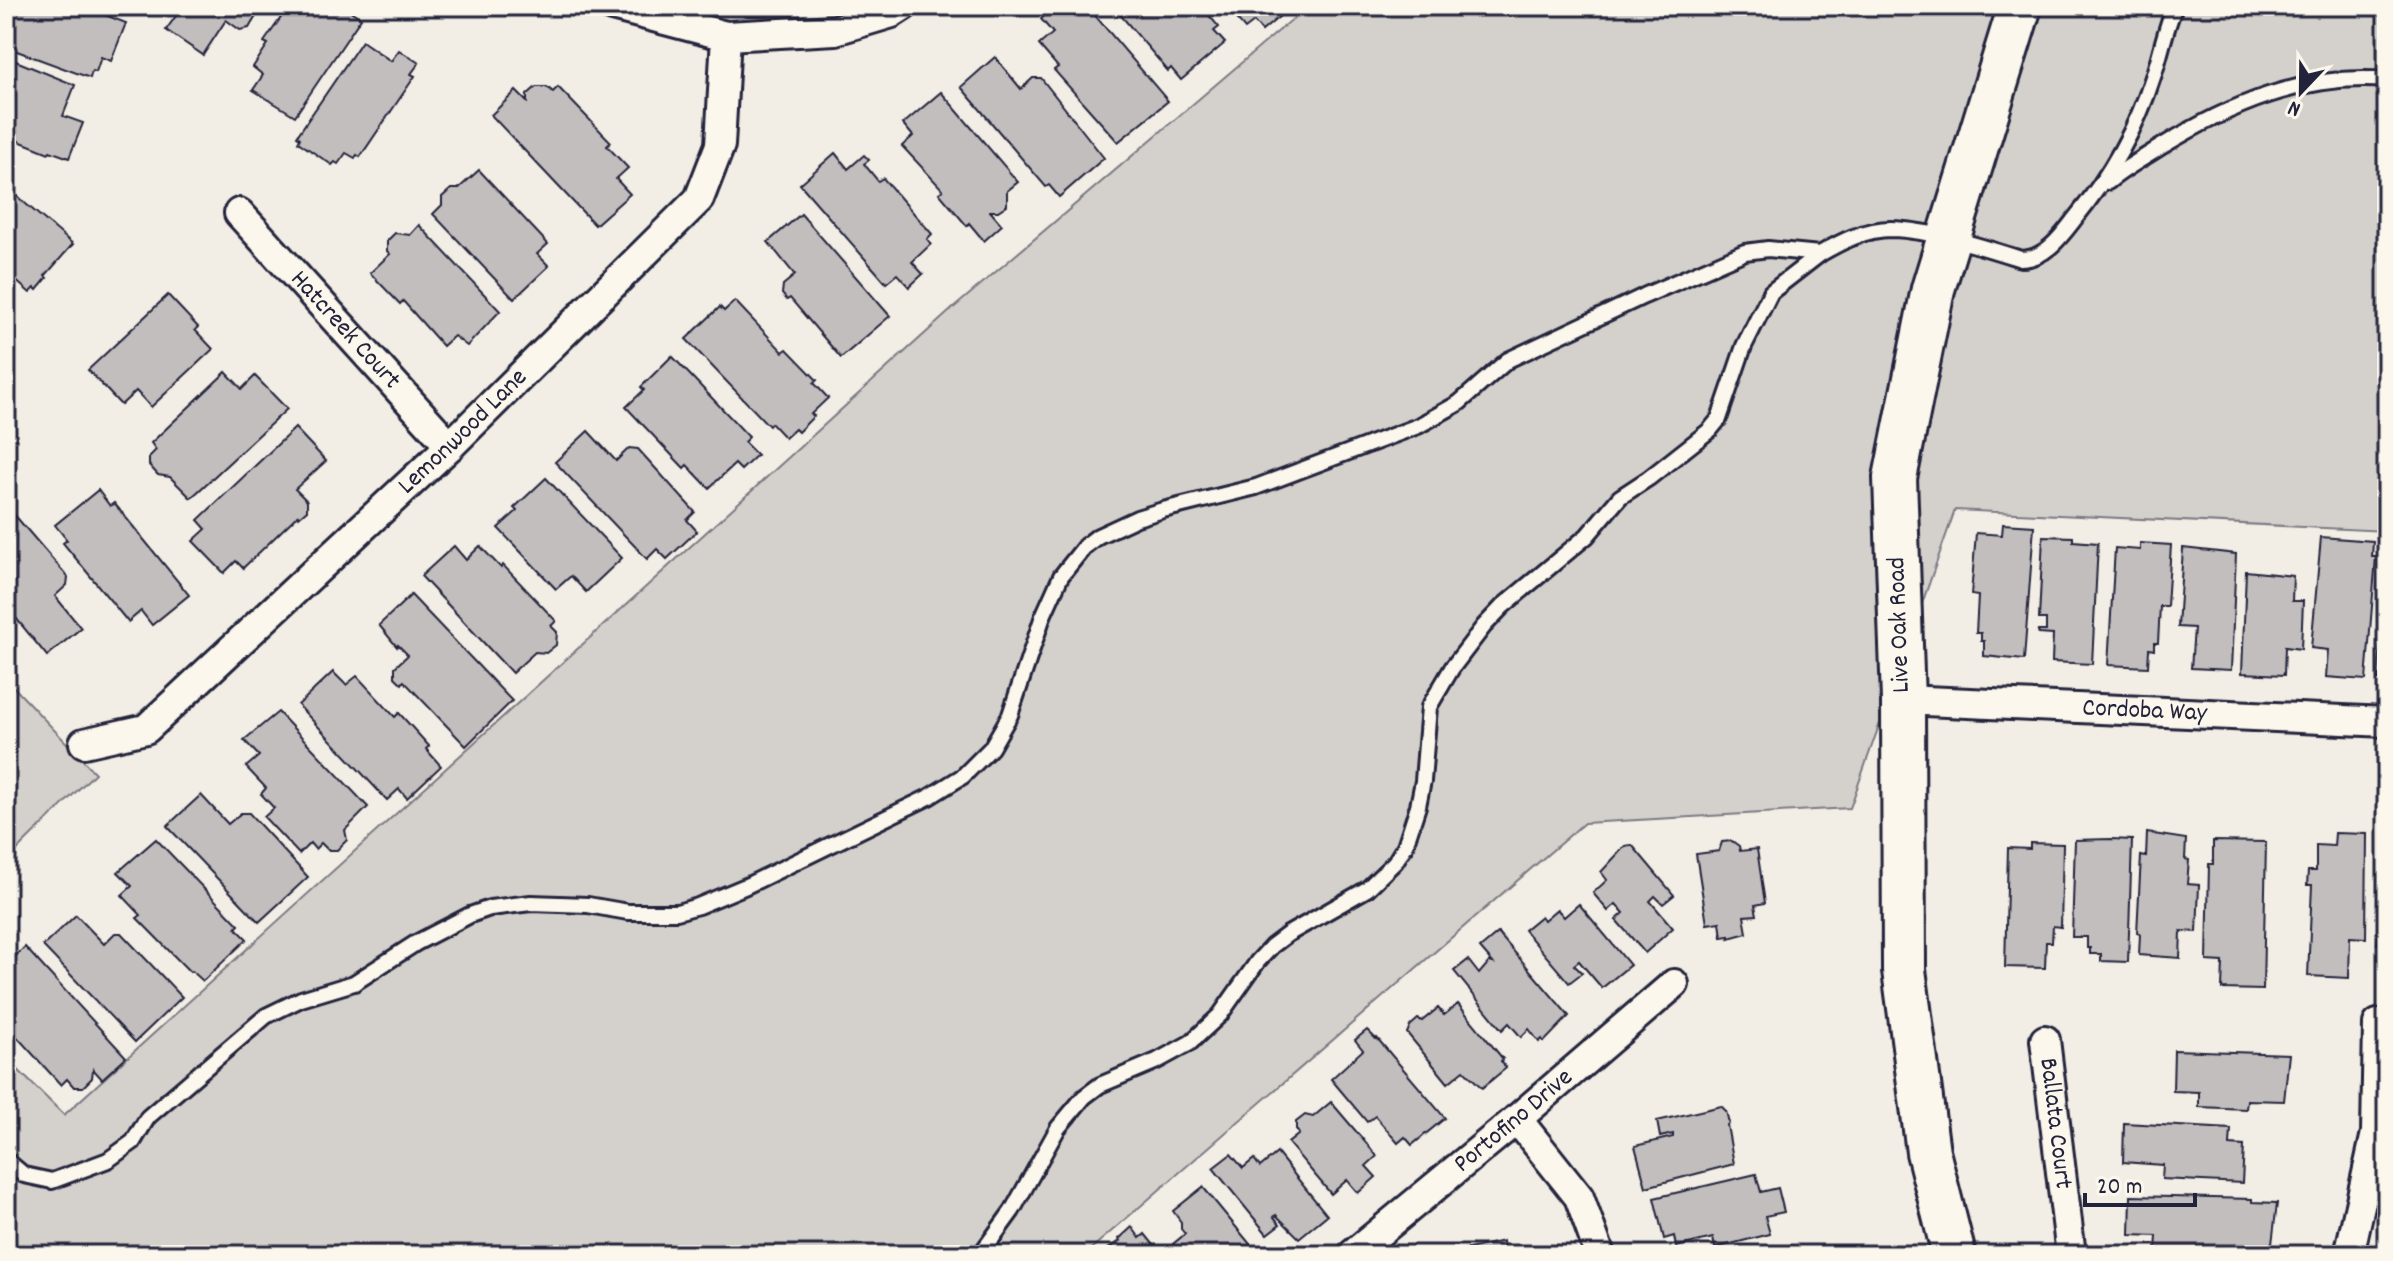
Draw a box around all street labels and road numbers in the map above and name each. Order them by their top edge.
street label: Hatcreek Court [281,262,409,398]
street label: Lemonwood Lane [390,360,536,504]
street label: Live Oak Road [1879,556,1921,694]
street label: Cordoba Way [2081,690,2208,732]
street label: Ballata Court [2029,1056,2081,1191]
street label: Portofino Drive [1446,1060,1581,1182]

